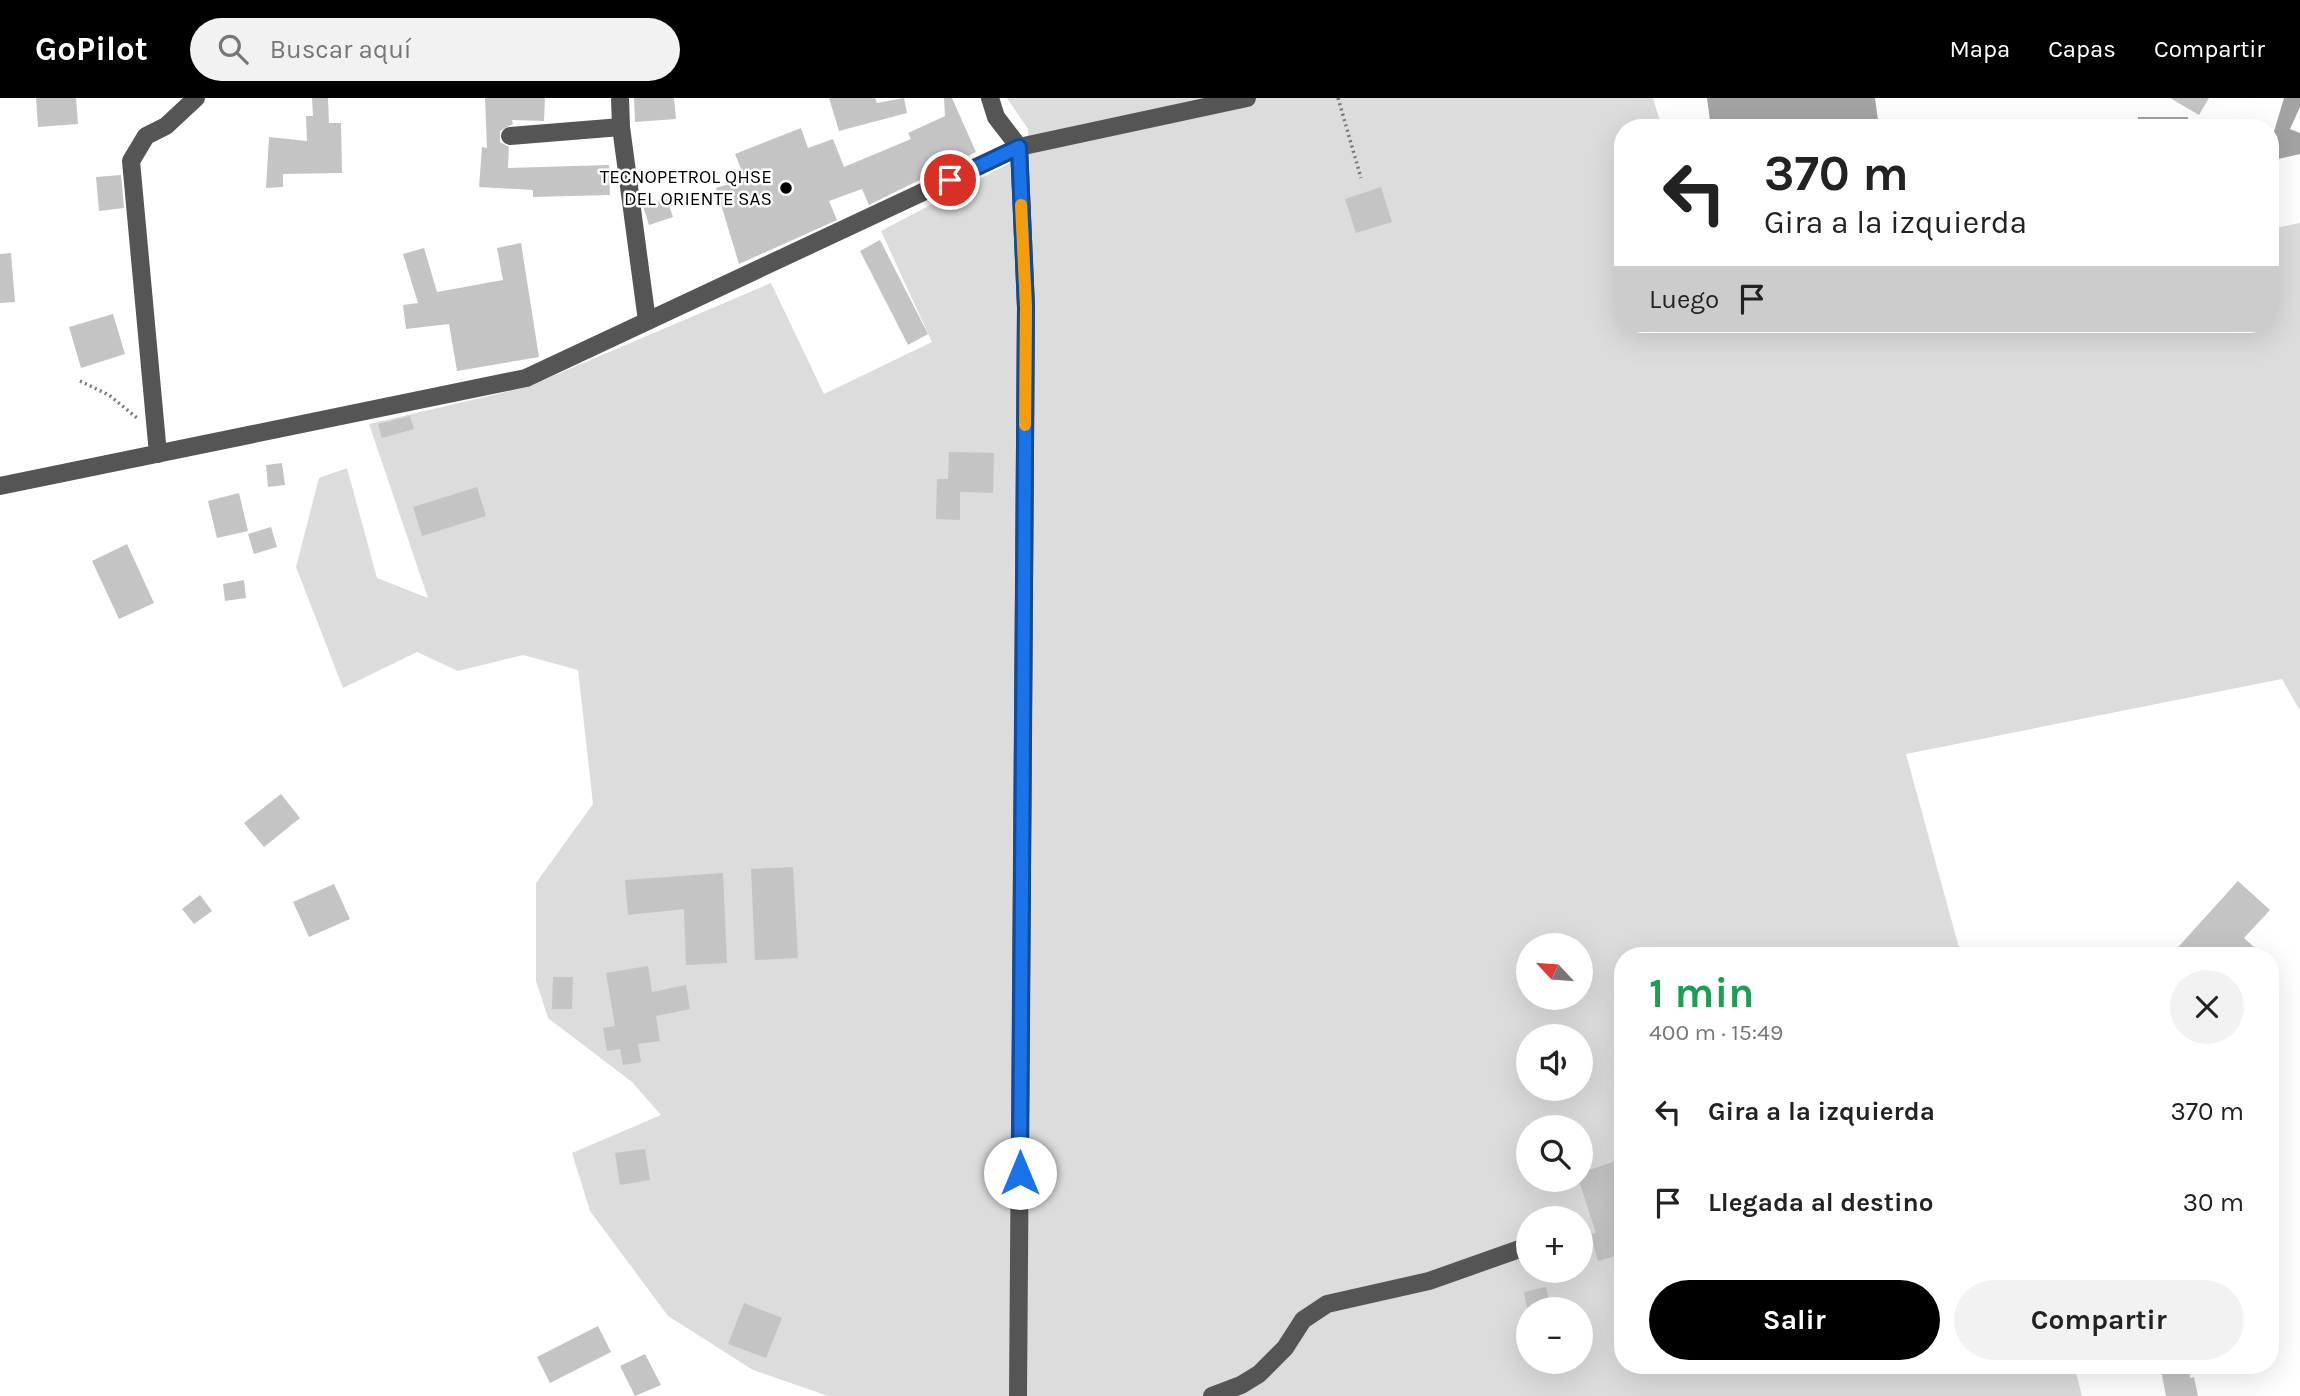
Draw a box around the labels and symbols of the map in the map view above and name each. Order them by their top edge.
pin [920,150,980,210]
place label: TECNOPETROL QHSE DEL ORIENTE SAS [600,166,772,210]
marker: TECNOPETROL QHSE DEL ORIENTE SAS [778,180,794,196]
north arrow [1516,933,1592,1010]
position arrow [983,1136,1057,1210]

